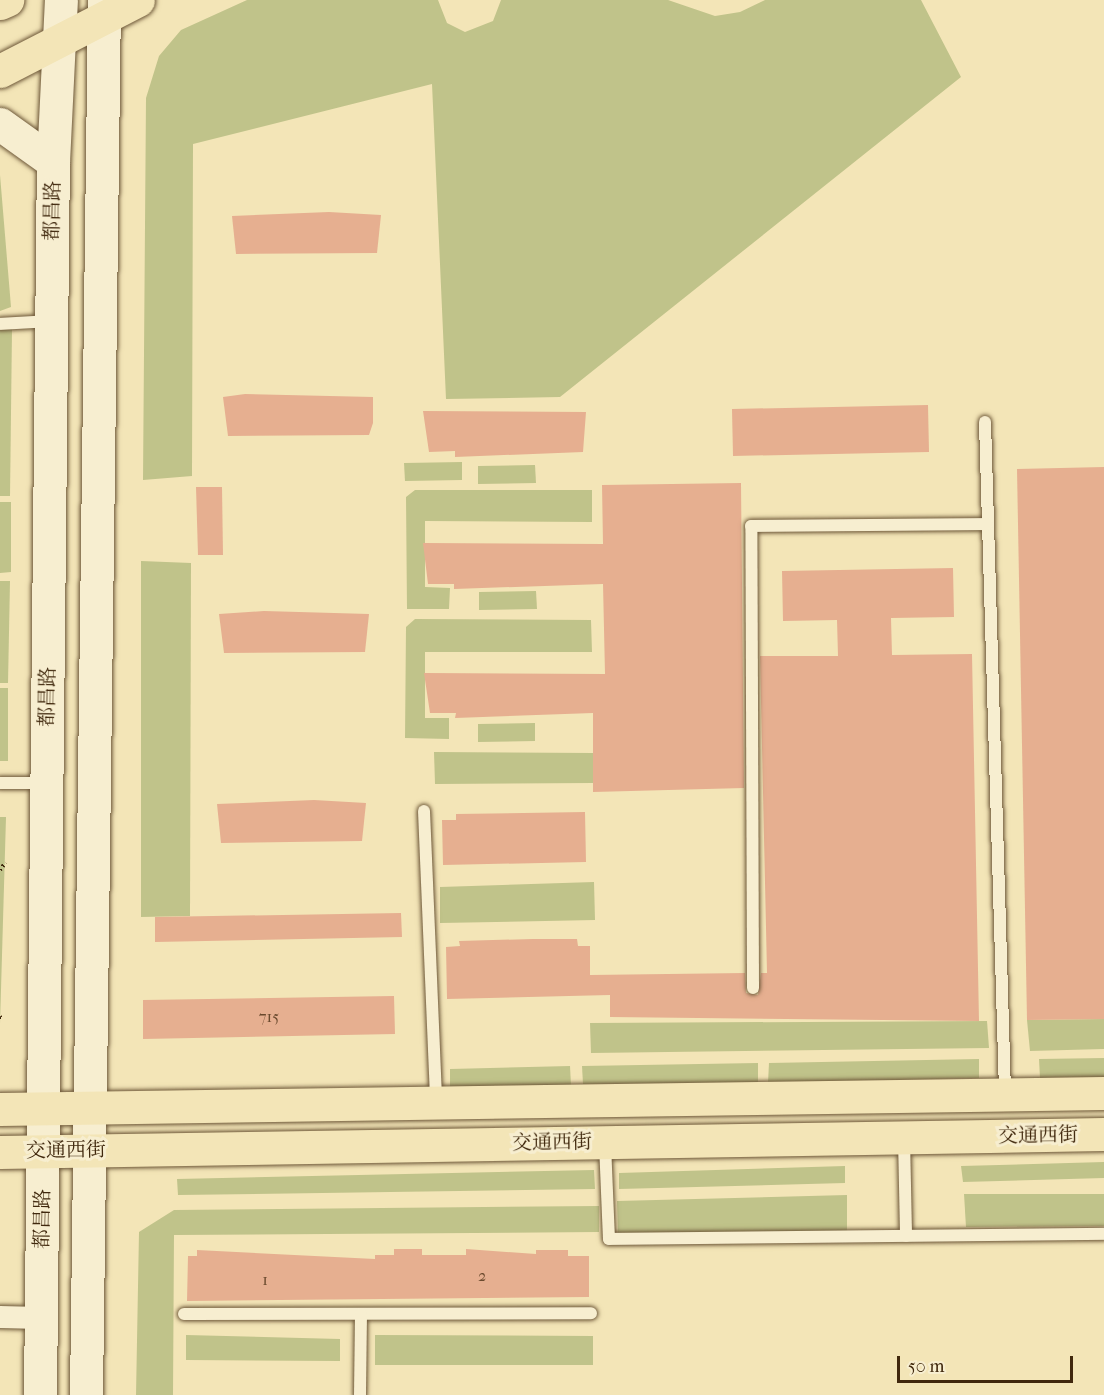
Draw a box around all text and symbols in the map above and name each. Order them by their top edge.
street label: 都昌路 [39,181,65,241]
street label: 都昌路 [34,667,60,727]
house number: 715 [259,1007,279,1027]
street label: 交通西街 [998,1122,1078,1148]
street label: 交通西街 [512,1129,592,1155]
street label: 交通西街 [26,1137,106,1163]
street label: 都昌路 [29,1189,55,1249]
house number: 2 [478,1266,486,1286]
house number: 1 [262,1270,268,1290]
scale bar [900,1344,1076,1382]
text: 50 m [908,1356,944,1377]

